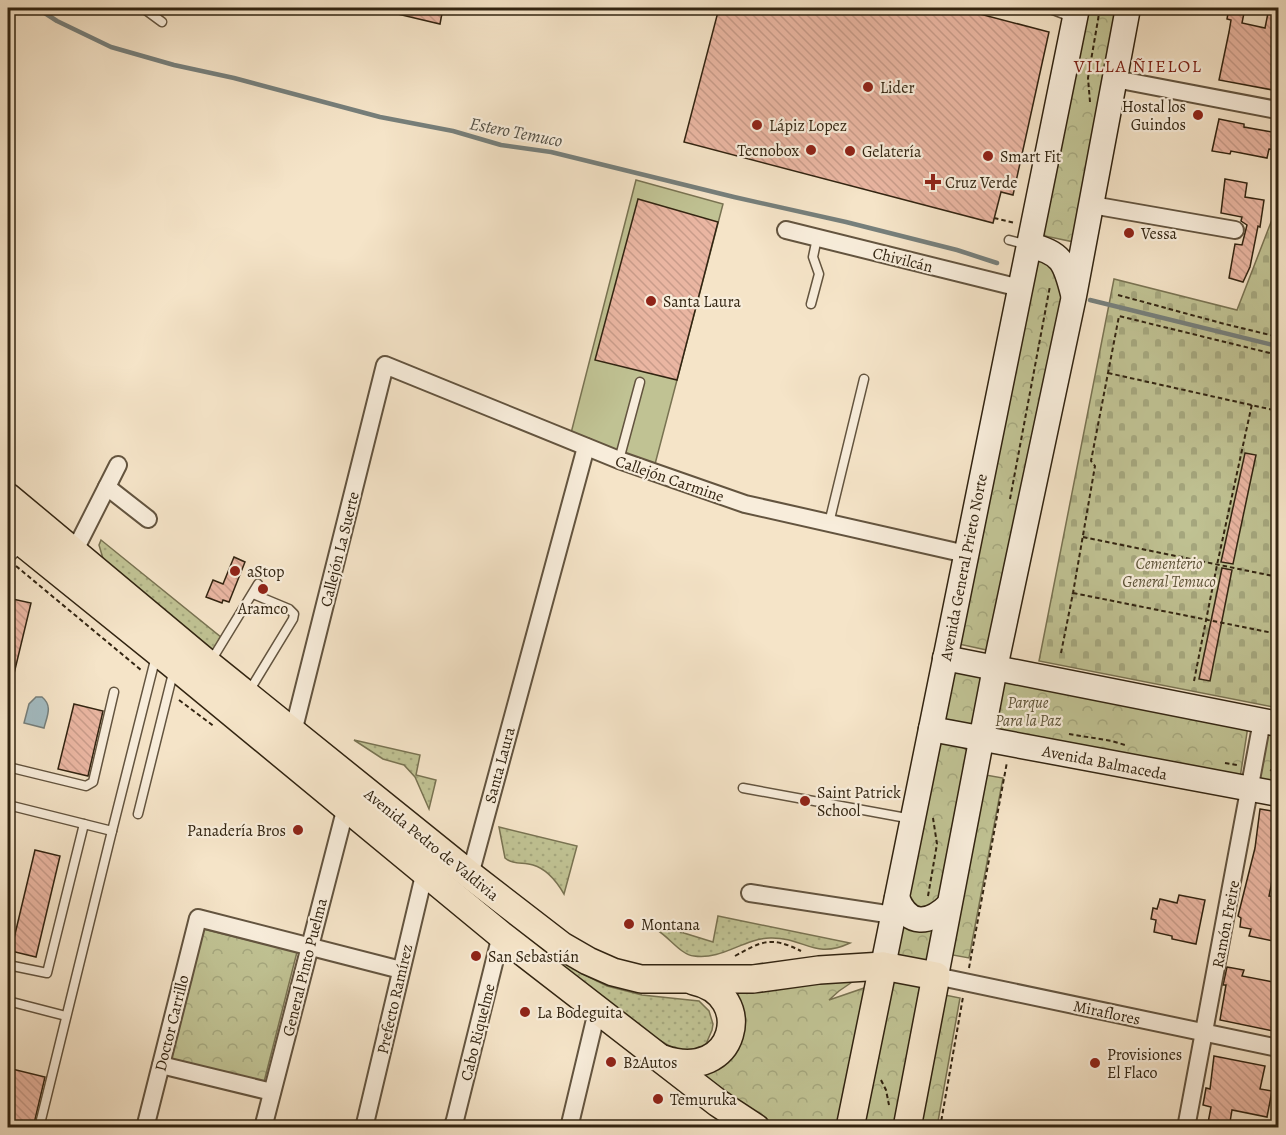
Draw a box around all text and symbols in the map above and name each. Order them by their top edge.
district label: VILLA ÑIELOL [1073,54,1202,78]
place label: Lider [880,77,915,99]
marker: Lider [861,80,875,94]
place label: Hostal los Guindos [1122,96,1186,136]
marker: Hostal los Guindos [1191,108,1205,122]
water label: Estero Temuco [467,111,565,153]
place label: Lápiz Lopez [769,115,847,137]
marker: Lápiz Lopez [750,118,764,132]
place label: Tecnobox [737,140,799,162]
place label: Gelatería [862,141,922,163]
marker: Tecnobox [804,143,818,157]
marker: Gelatería [843,144,857,158]
place label: Smart Fit [1000,146,1061,168]
marker: Smart Fit [981,149,995,163]
place label: Cruz Verde [945,172,1017,194]
marker: Cruz Verde [926,175,940,189]
place label: Vessa [1140,223,1178,245]
marker: Vessa [1122,226,1136,240]
street label: Chivilcán [870,242,935,278]
place label: Santa Laura [663,291,741,313]
marker: Santa Laura [644,294,658,308]
street label: Callejón Carmine [612,450,727,508]
street label: Avenida General Prieto Norte [935,472,993,664]
street label: Callejón La Suerte [315,489,365,609]
park label: Cementerio General Temuco [1122,553,1216,593]
place label: aStop [247,561,284,583]
marker: aStop [228,564,242,578]
marker: Aramco [256,582,270,596]
place label: Aramco [237,598,288,620]
park label: Parque Para la Paz [995,692,1062,732]
street label: Santa Laura [479,724,521,806]
street label: Avenida Balmaceda [1039,740,1170,786]
place label: Saint Patrick School [817,782,901,822]
street label: Avenida Pedro de Valdivia [359,783,504,906]
marker: Saint Patrick School [798,794,812,808]
place label: Panadería Bros [187,820,286,842]
marker: Panadería Bros [291,823,305,837]
street label: Ramón Freire [1207,879,1245,970]
street label: General Pinto Puelma [277,895,333,1039]
place label: Montana [641,914,700,936]
marker: Montana [622,917,636,931]
street label: Prefecto Ramírez [372,942,418,1056]
place label: San Sebastián [488,946,579,968]
marker: San Sebastián [469,949,483,963]
street label: Doctor Carrillo [149,973,195,1074]
street label: Cabo Riquelme [455,981,501,1083]
street label: Miraflores [1071,995,1142,1031]
place label: La Bodeguita [537,1002,623,1024]
marker: La Bodeguita [518,1005,532,1019]
place label: Provisiones El Flaco [1107,1044,1182,1084]
place label: B2Autos [623,1052,678,1074]
marker: B2Autos [604,1055,618,1069]
marker: Provisiones El Flaco [1088,1056,1102,1070]
place label: Temuruka [670,1089,737,1111]
marker: Temuruka [651,1092,665,1106]

